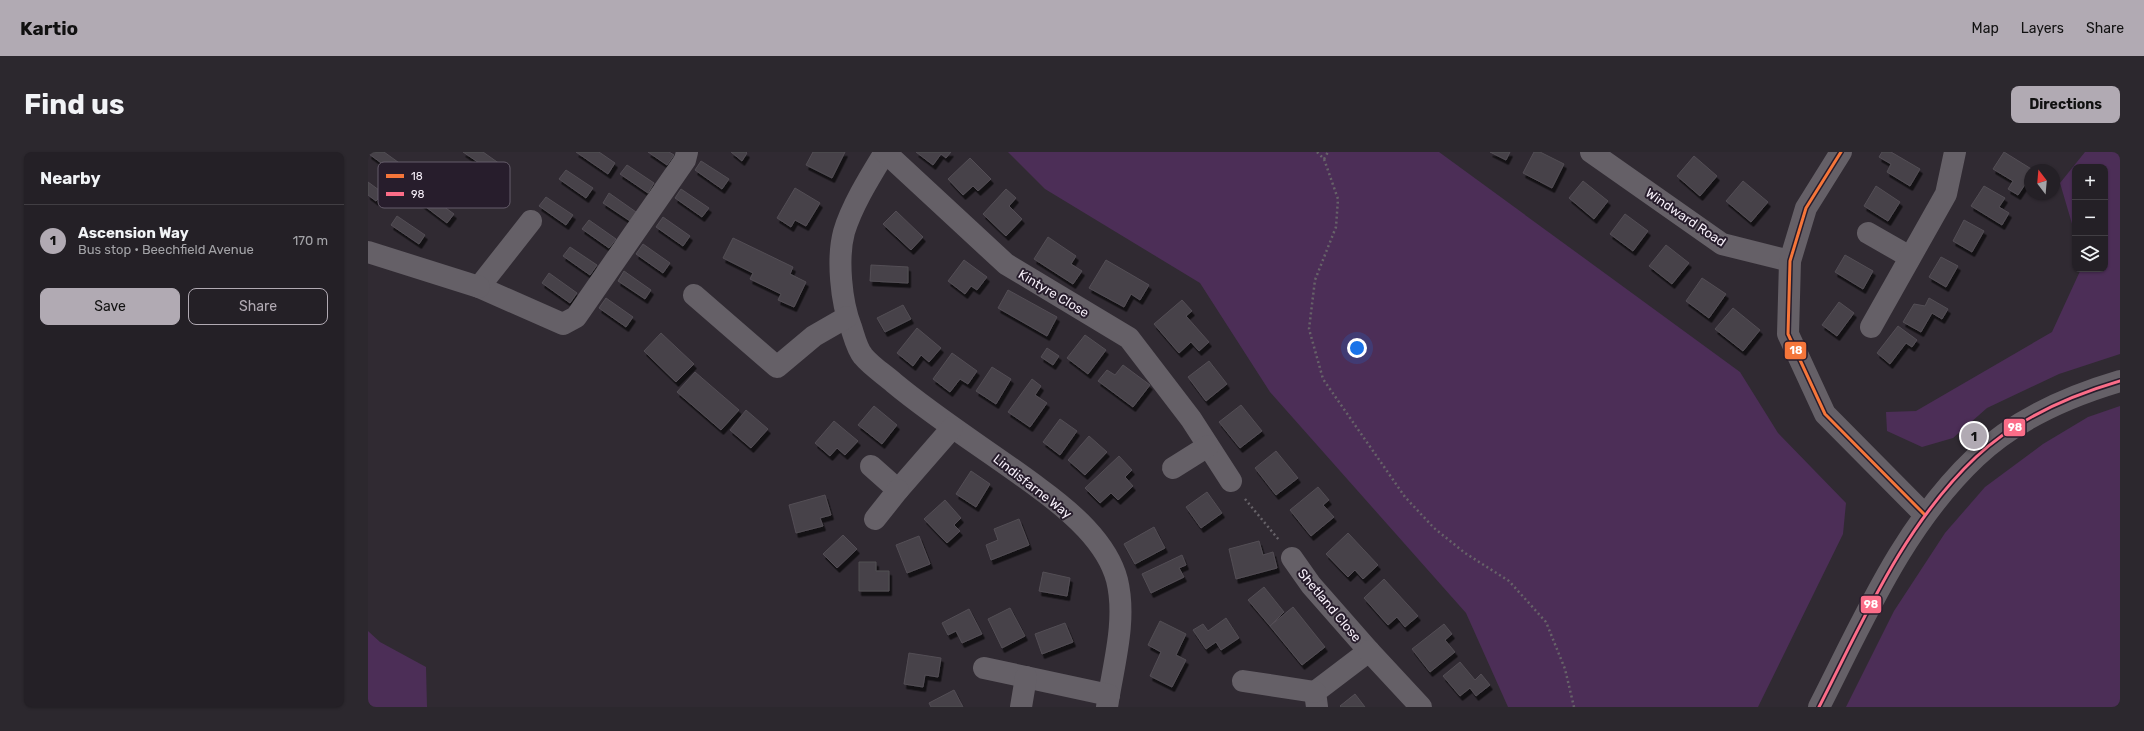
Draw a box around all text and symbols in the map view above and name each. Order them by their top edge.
text: Kartio [20,17,78,40]
text: Map [1972,20,1999,37]
text: Layers [2021,20,2064,37]
text: Share [2086,20,2124,37]
button: Directions [2011,86,2120,123]
text: Find us [24,88,124,121]
legend [378,162,510,208]
north arrow [2024,164,2060,200]
map controls [2072,164,2108,272]
button: + [2072,164,2108,200]
text: Nearby [40,168,101,188]
text: 18 [411,170,423,183]
street label: Windward Road [1643,185,1729,250]
text: 98 [411,188,425,201]
button: − [2072,200,2108,236]
text: Ascension Way [78,224,189,242]
text: 1 [50,233,56,248]
text: 170 m [293,233,328,248]
button: layers [2072,236,2108,272]
text: Bus stop · Beechfield Avenue [78,242,254,257]
street label: Kintyre Close [1016,267,1092,320]
button: Save [40,288,180,325]
button: Share [188,288,328,325]
your location [1347,338,1367,358]
line badge: 18 [1784,341,1807,360]
text: 18 [1790,344,1802,357]
line badge: 98 [2003,418,2026,437]
pin: 1 [1961,421,1987,451]
text: 98 [2008,421,2022,434]
street label: Lindisfarne Way [991,451,1075,522]
street label: Shetland Close [1295,566,1364,645]
line badge: 98 [1860,595,1882,614]
text: 98 [1864,598,1878,611]

